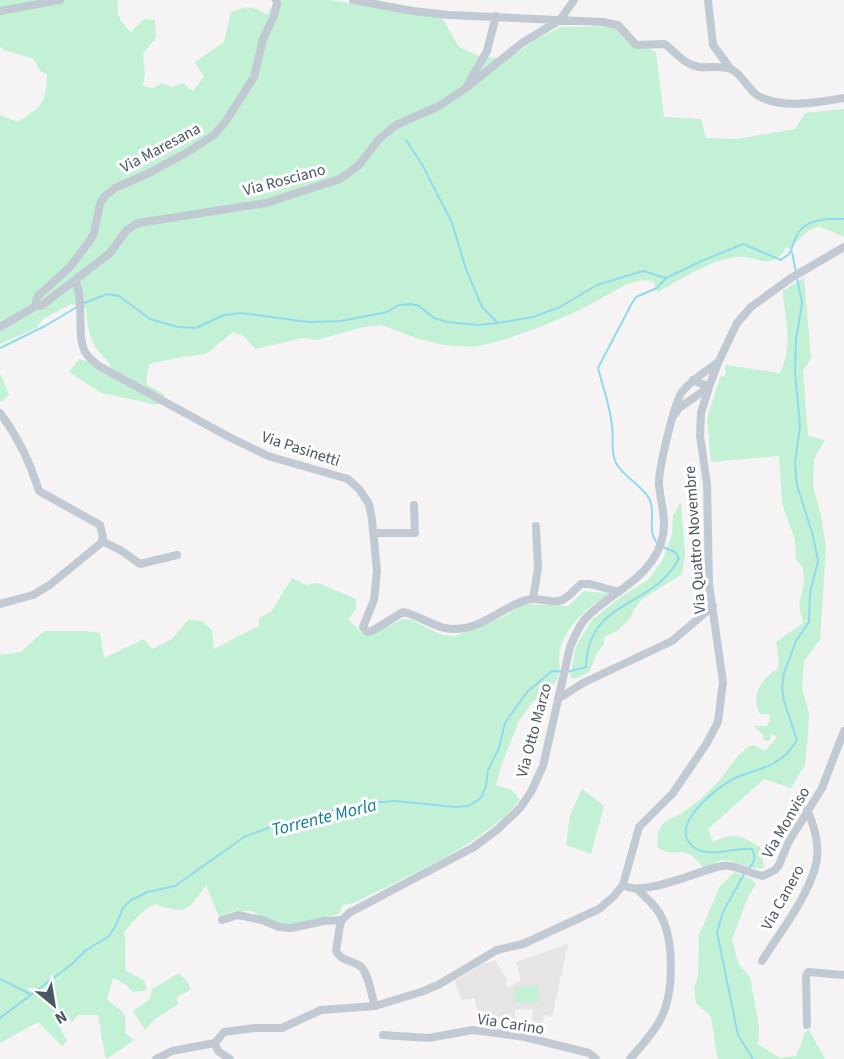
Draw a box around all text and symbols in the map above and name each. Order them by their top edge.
street label: Via Maresana [116,117,205,178]
street label: Via Rosciano [241,158,328,202]
street label: Via Pasinetti [259,426,343,472]
street label: Via Quattro Novembre [679,465,711,615]
street label: Via Otto Marzo [511,681,557,780]
street label: Via Monviso [757,783,815,862]
water label: Torrente Morla [269,792,380,843]
street label: Via Canero [756,861,810,934]
north arrow [24,975,84,1035]
text: N [51,1005,71,1029]
street label: Via Carino [476,1008,546,1040]

